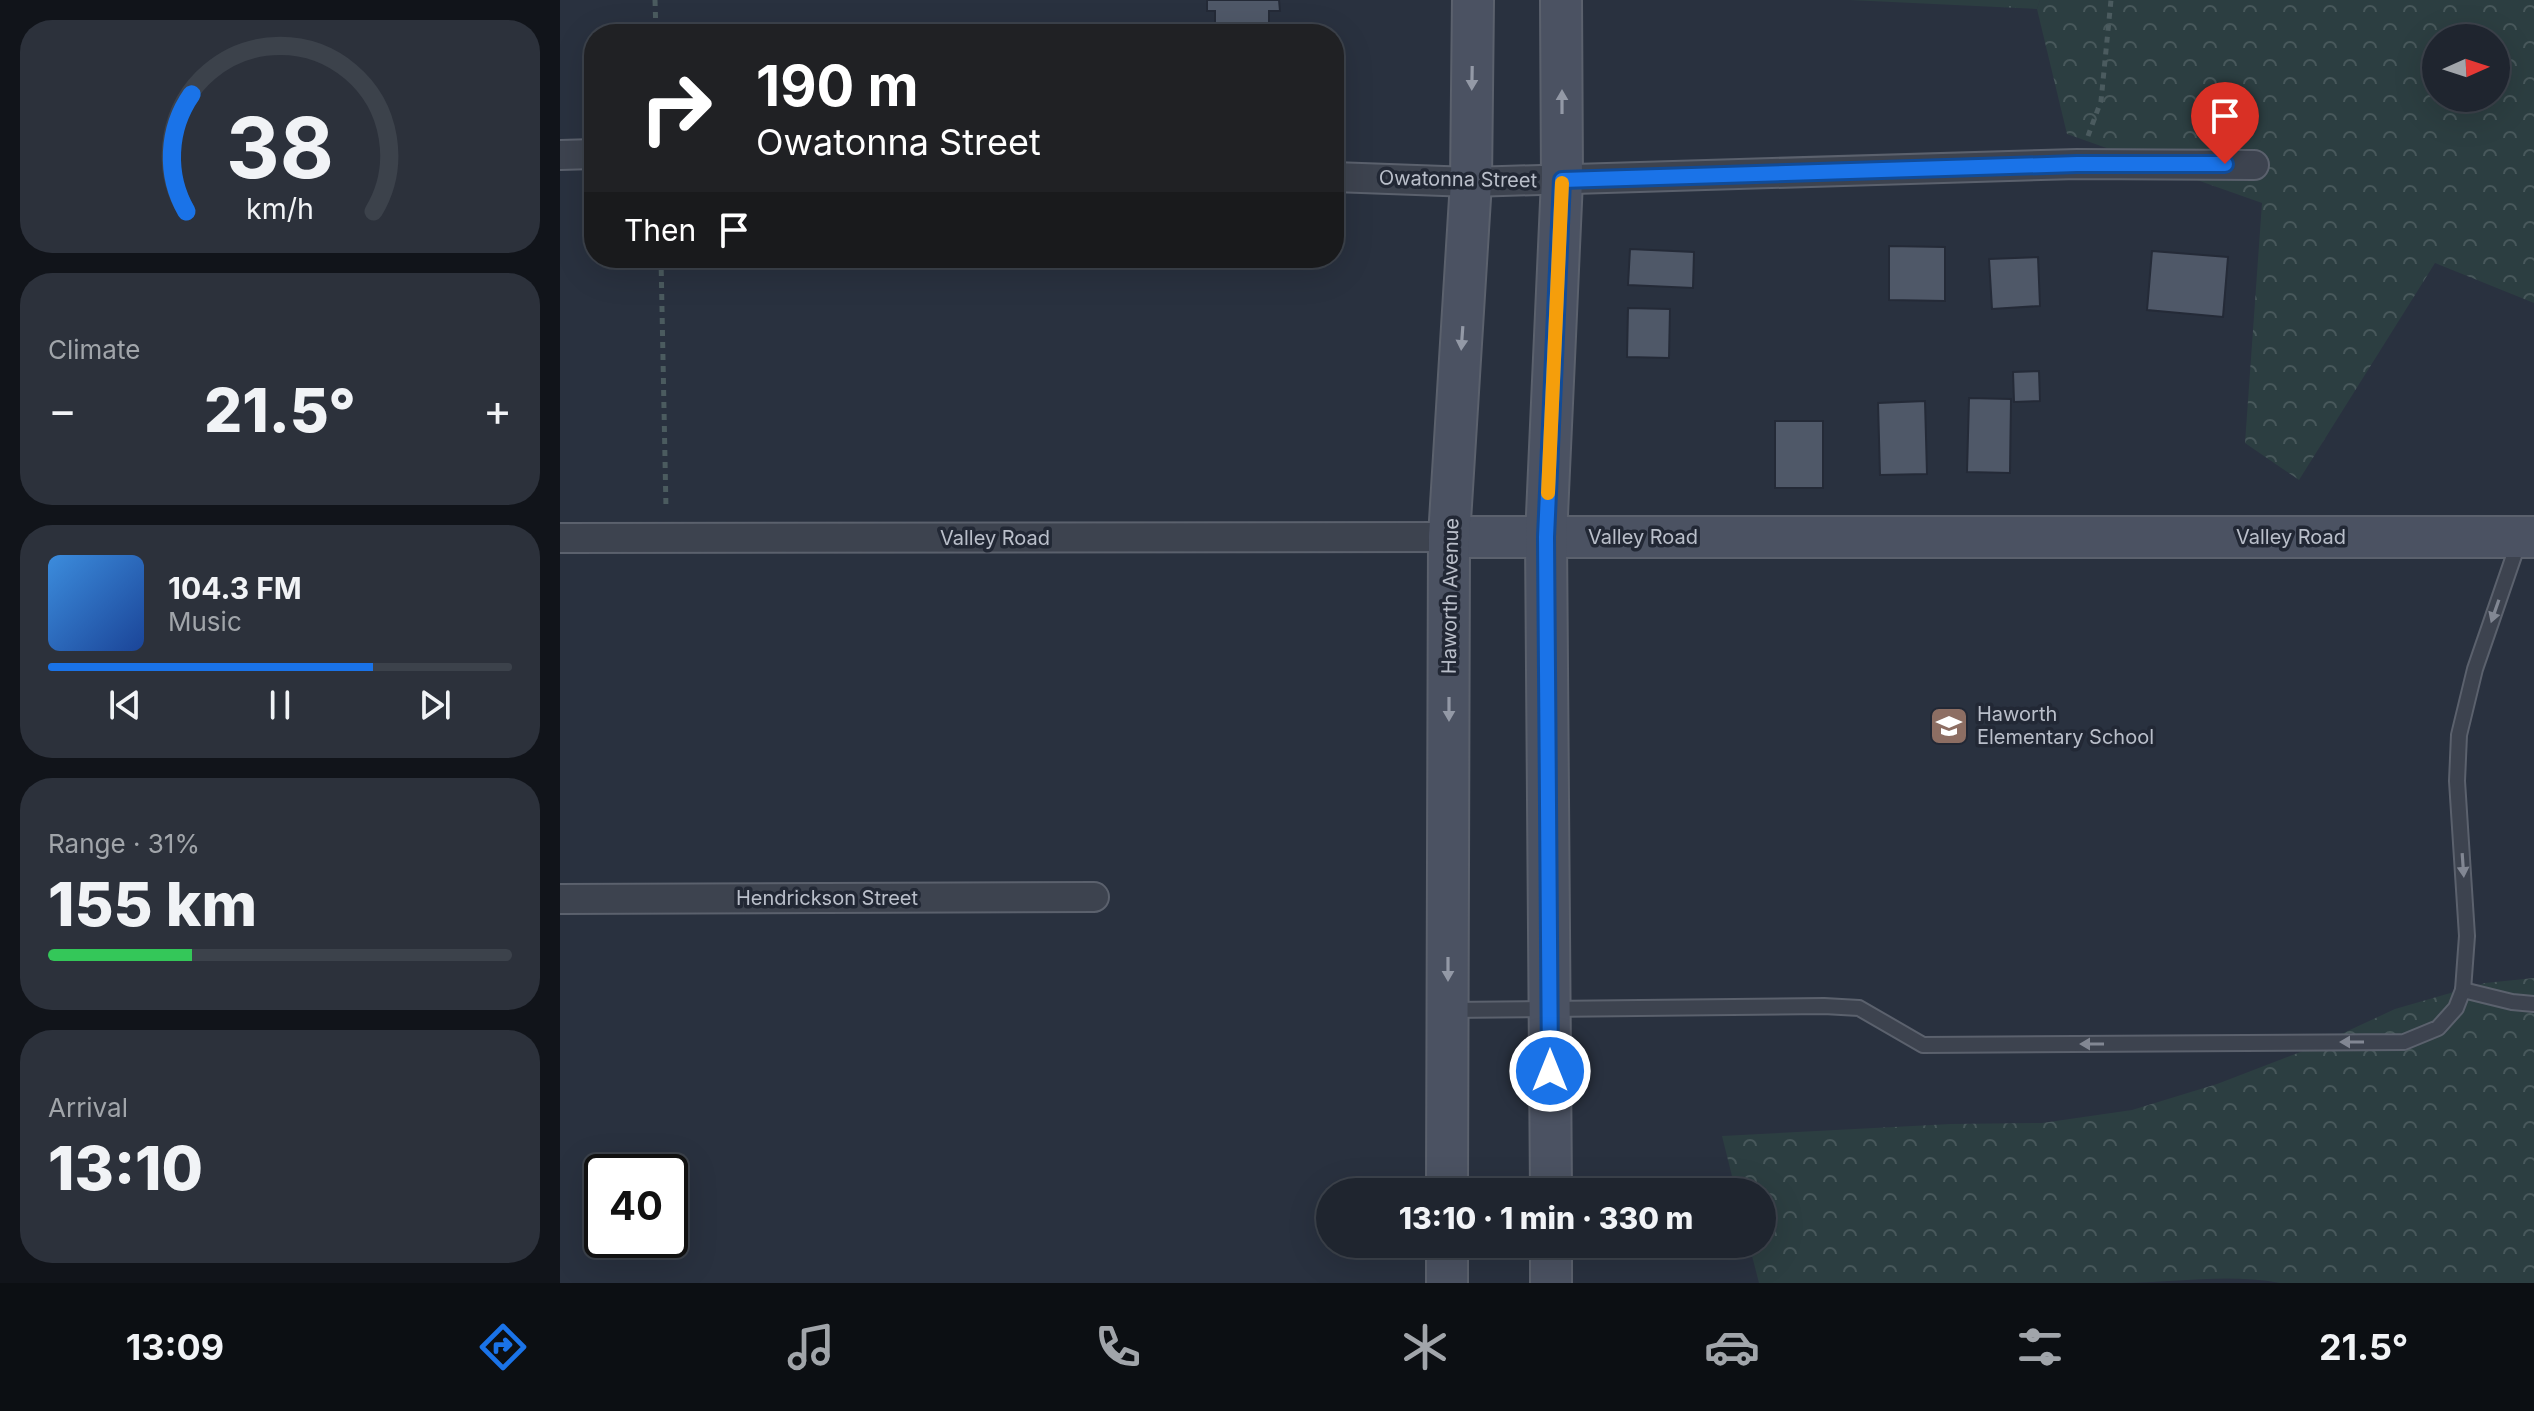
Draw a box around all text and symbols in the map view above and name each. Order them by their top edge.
north arrow [2422,24,2510,112]
map controls [2422,24,2510,112]
text: 190 m [756,52,919,120]
icon: right [624,56,728,160]
one-way arrow [1466,66,1478,91]
pin [2191,82,2259,164]
one-way arrow [1556,89,1568,114]
icon: arrive [2203,94,2247,138]
text: 38 [226,97,334,198]
text: Owatonna Street [756,120,1041,164]
street label: Owatonna Street [1379,166,1538,192]
text: km/h [246,191,314,226]
icon: arrive [712,208,756,252]
text: Then [624,212,696,248]
one-way arrow [1455,326,1468,351]
text: Climate [48,334,140,365]
text: 21.5° [204,374,356,446]
text: − [48,383,77,437]
text: + [483,383,512,437]
street label: Haworth Avenue [1437,518,1463,674]
street label: Valley Road [1588,525,1698,549]
street label: Valley Road [2236,525,2346,549]
street label: Valley Road [940,526,1050,550]
text: 104.3 FM [168,570,302,606]
one-way arrow [2488,599,2501,623]
text: Music [168,606,242,637]
icon: previous [103,683,147,727]
icon: pause [258,683,302,727]
icon: next [413,683,457,727]
one-way arrow [1443,697,1455,722]
place label: Haworth Elementary School [1977,702,2154,749]
school or university icon: Haworth Elementary School [1928,705,1970,747]
text: Range · 31% [48,828,200,859]
one-way arrow [2457,853,2470,878]
text: 155 km [48,868,257,940]
street label: Hendrickson Street [736,886,919,910]
one-way arrow [1442,957,1454,982]
position arrow [1508,1029,1592,1113]
one-way arrow [2339,1036,2364,1048]
one-way arrow [2079,1038,2104,1050]
text: Arrival [48,1092,128,1123]
text: 13:10 [48,1132,203,1204]
speed limit sign: 40 [584,1154,688,1258]
text: 13:10 · 1 min · 330 m [1399,1200,1693,1236]
icon: directions [475,1319,531,1375]
icon: music [783,1319,839,1375]
icon: phone [1090,1319,1146,1375]
icon: climate [1397,1319,1453,1375]
icon: car [1704,1319,1760,1375]
icon: filters [2012,1319,2068,1375]
text: 13:09 [126,1325,224,1369]
text: 21.5° [2319,1325,2408,1369]

